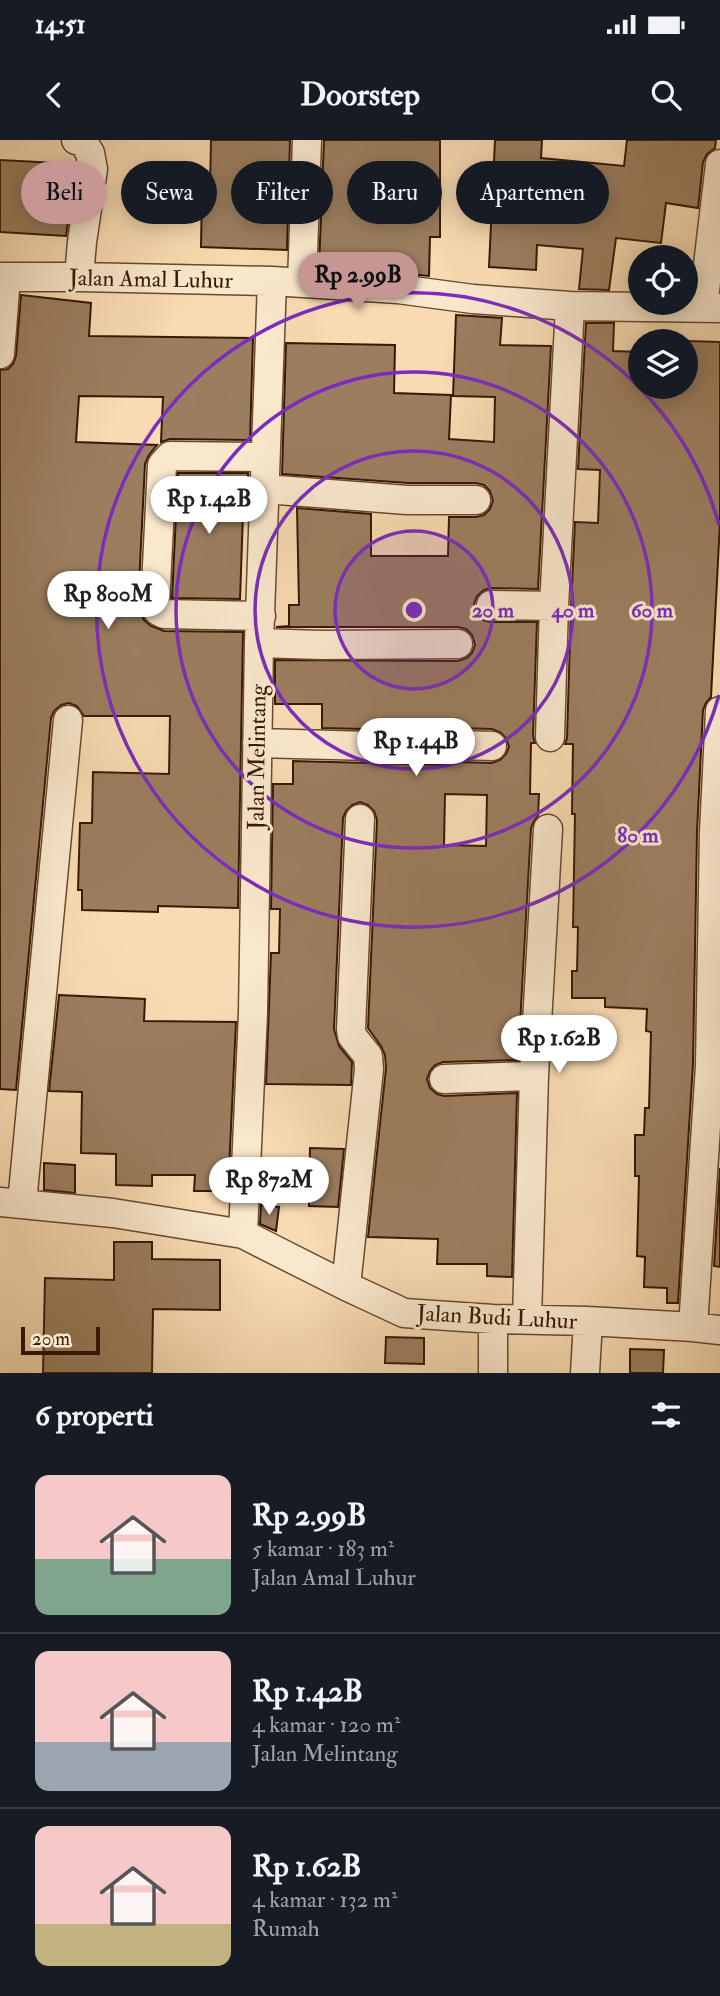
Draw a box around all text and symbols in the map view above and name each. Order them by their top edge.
text: 14:51 [35,9,85,41]
text: Doorstep [300,75,420,115]
icon: back [35,76,73,114]
icon: search [647,76,685,114]
chip: Beli [21,161,107,224]
chip: Sewa [121,161,217,224]
chip: Filter [231,161,333,224]
chip: Baru [347,161,442,224]
chip: Apartemen [456,161,609,224]
map controls [628,245,698,399]
button: locate [628,245,698,315]
pin: Rp 2.99B [286,253,430,312]
text: Rp 2.99B [314,260,402,289]
street label: Jalan Amal Luhur [68,263,234,295]
button: layers [628,329,698,399]
pin: Rp 1.42B [137,476,281,536]
text: Rp 1.42B [166,484,252,513]
pin: Rp 800M [43,572,173,631]
text: Rp 800M [63,579,153,608]
text: 20 m [472,597,515,624]
text: 40 m [551,597,595,624]
text: 60 m [631,597,674,624]
centre of rings [402,598,426,622]
street label: Jalan Melintang [241,683,273,831]
pin: Rp 1.44B [344,718,488,778]
text: Rp 1.44B [373,726,459,755]
text: 80 m [617,822,659,849]
pin: Rp 1.62B [487,1016,631,1075]
text: Rp 1.62B [517,1023,601,1052]
pin: Rp 872M [204,1158,334,1217]
text: Rp 872M [225,1165,313,1194]
street label: Jalan Budi Luhur [415,1298,578,1336]
scale bar [21,1324,100,1356]
text: 20 m [32,1327,70,1351]
icon: filters [647,1396,685,1434]
text: 6 properti [35,1397,154,1434]
text: Rp 2.99B [252,1497,366,1534]
icon: home [91,1503,175,1587]
text: 5 kamar · 183 m² [252,1534,394,1563]
text: Jalan Amal Luhur [252,1563,416,1592]
text: Rp 1.42B [252,1673,363,1710]
icon: home [91,1679,175,1763]
text: 4 kamar · 120 m² [252,1710,400,1739]
text: Jalan Melintang [252,1739,398,1768]
text: Rp 1.62B [252,1848,361,1885]
icon: home [91,1854,175,1938]
text: 4 kamar · 132 m² [252,1885,397,1914]
text: Rumah [252,1914,320,1943]

